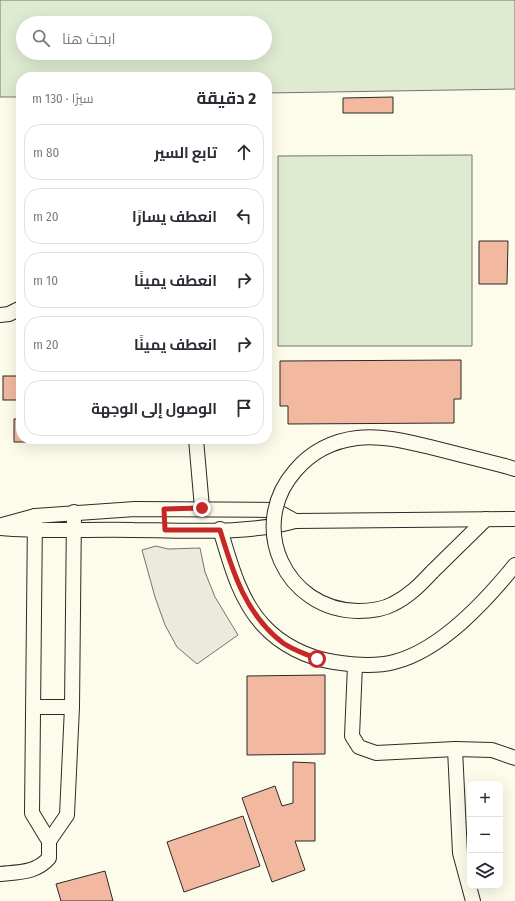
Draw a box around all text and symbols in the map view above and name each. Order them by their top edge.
search box [16,16,272,60]
icon: search [30,27,52,49]
text: ابحث هنا [62,30,116,48]
text: 2 دقيقة [197,88,256,109]
text: سيرًا · 130 m [32,91,94,106]
icon: ahead [233,141,255,163]
text: تابع السير [154,144,217,162]
text: 80 m [33,145,59,160]
icon: left [233,205,255,227]
text: انعطف يسارًا [132,208,217,226]
text: 20 m [33,209,59,224]
icon: right [233,269,255,291]
text: انعطف يمينًا [134,272,217,290]
text: 10 m [33,273,58,288]
icon: right [233,333,255,355]
text: انعطف يمينًا [134,336,217,354]
text: 20 m [33,337,59,352]
icon: arrive [233,397,255,419]
text: الوصول إلى الوجهة [91,400,217,418]
route end [193,499,211,517]
route start [308,650,326,668]
map controls [467,781,503,889]
button: + [467,781,503,817]
button: − [467,817,503,853]
button: layers [467,853,503,889]

